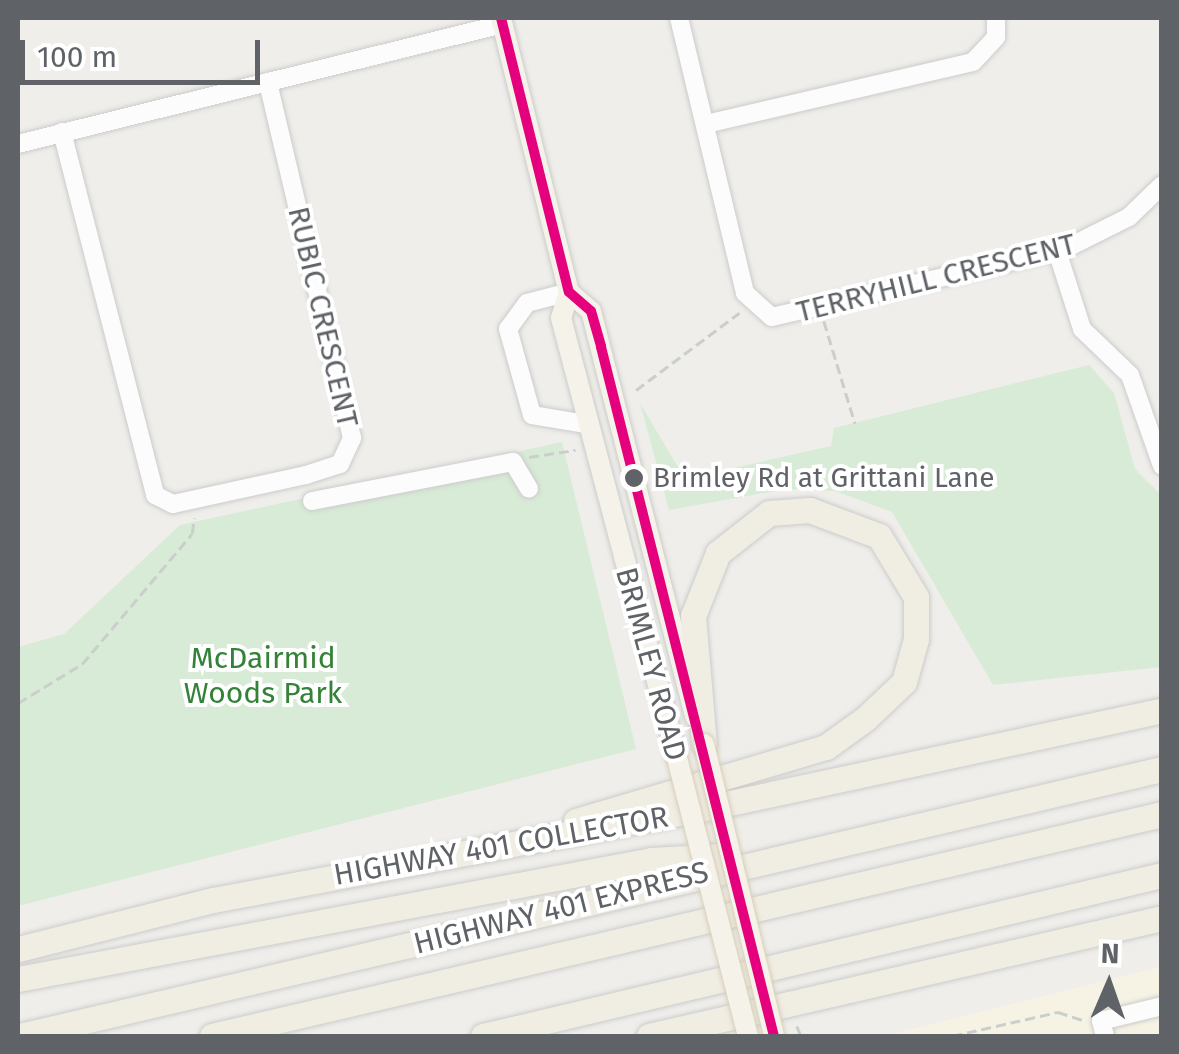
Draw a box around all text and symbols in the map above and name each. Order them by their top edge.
scale bar [25,20,265,82]
text: 100 m [37,39,117,75]
street label: RUBIC CRESCENT [280,203,366,431]
street label: TERRYHILL CRESCENT [793,226,1079,330]
place label: Brimley Rd at Grittani Lane [653,461,994,495]
marker: Brimley Rd at Grittani Lane [624,468,644,488]
street label: BRIMLEY ROAD [608,563,694,765]
park label: McDairmid Woods Park [184,640,342,710]
street label: HIGHWAY 401 COLLECTOR [331,799,671,893]
street label: HIGHWAY 401 EXPRESS [410,854,712,962]
north arrow [1059,934,1159,1034]
text: N [1100,937,1120,970]

